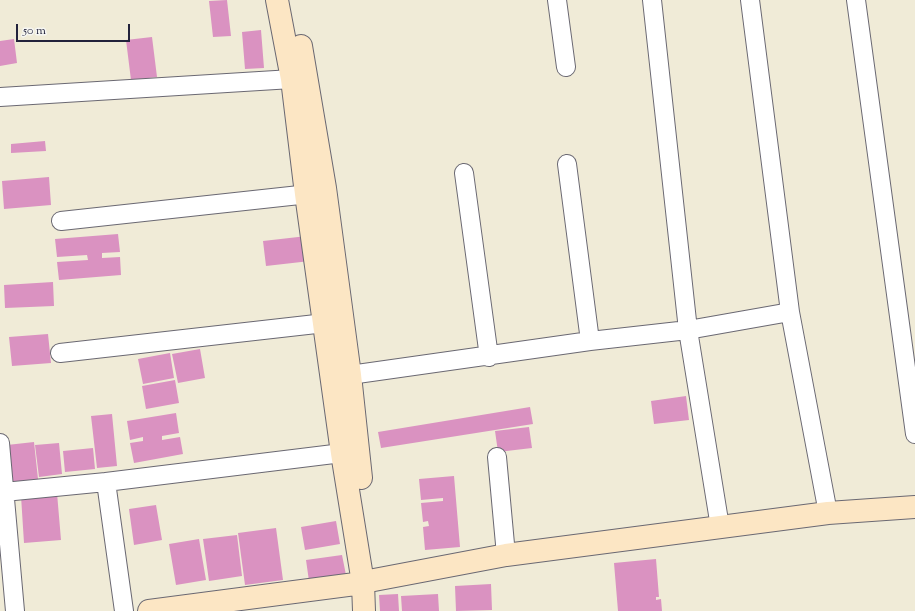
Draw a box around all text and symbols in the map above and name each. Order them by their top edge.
scale bar [18,16,132,42]
text: 50 m [23,22,46,40]

